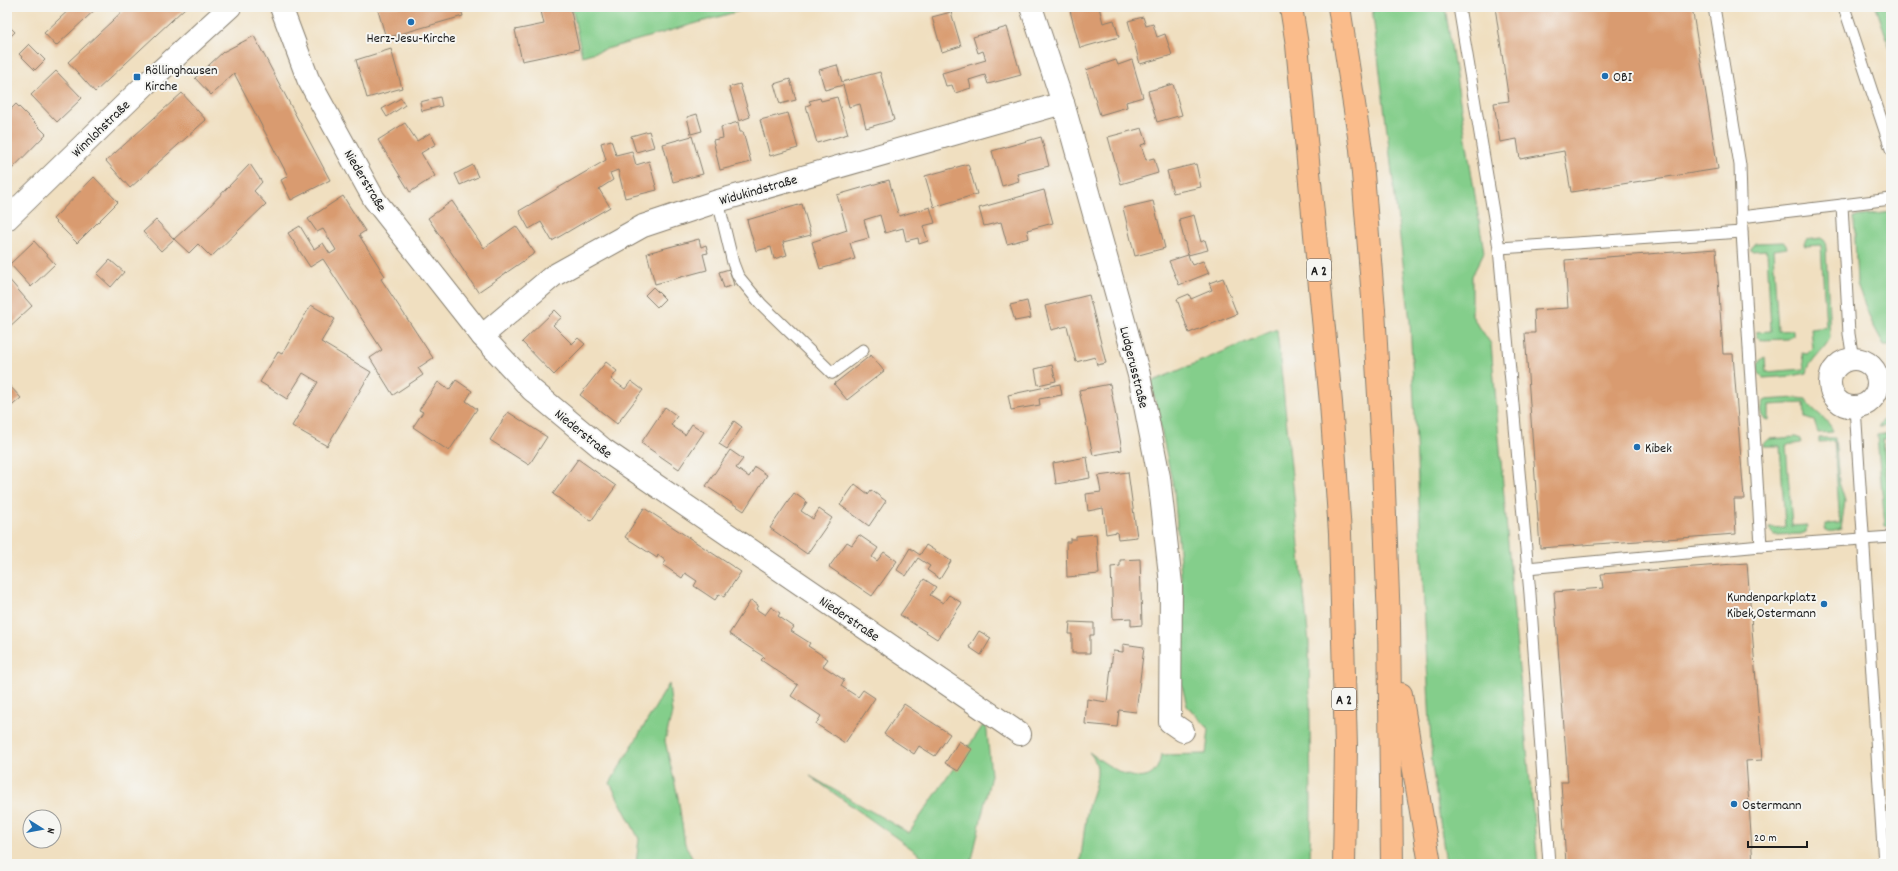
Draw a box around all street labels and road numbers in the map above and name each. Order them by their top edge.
street label: Winnlohstraße [67,96,135,163]
street label: Niederstraße [338,146,391,216]
street label: Widukindstraße [717,170,800,212]
road number: A 2 [1307,259,1331,281]
street label: Ludgerusstraße [1113,325,1153,410]
street label: Niederstraße [550,405,616,464]
street label: Niederstraße [815,592,883,647]
road number: A 2 [1332,688,1356,710]

